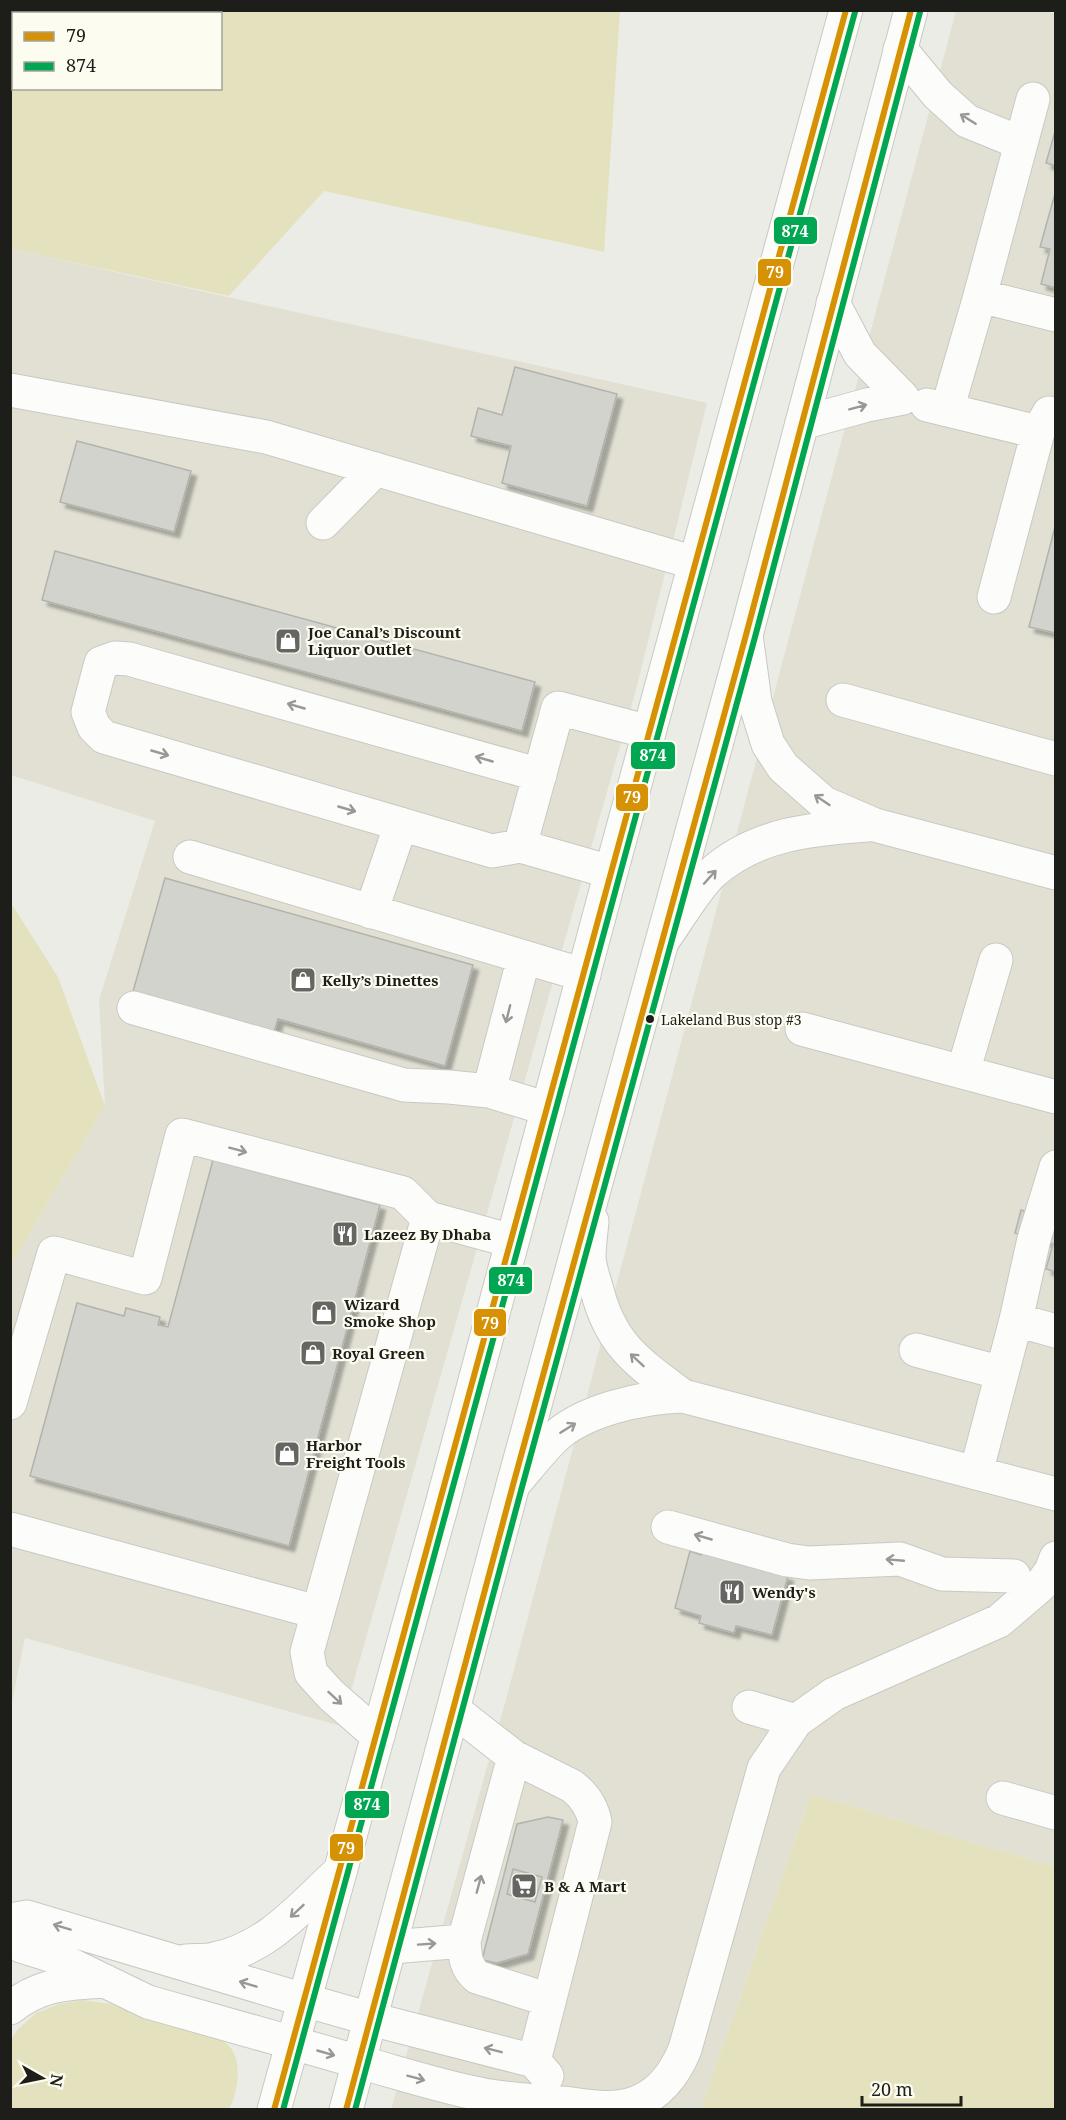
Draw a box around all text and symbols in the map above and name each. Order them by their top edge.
legend [12,12,222,90]
text: 79 [66,23,86,47]
text: 874 [66,53,96,77]
one-way arrow [960,113,977,125]
line badge: 874 [773,216,818,245]
text: 874 [781,220,809,242]
line badge: 79 [757,258,792,287]
text: 79 [766,261,784,283]
one-way arrow [848,401,867,412]
place label: Joe Canal’s Discount Liquor Outlet [307,622,461,659]
shop icon: Joe Canal’s Discount Liquor Outlet [273,626,303,656]
one-way arrow [287,699,306,711]
line badge: 874 [630,741,676,770]
text: 874 [639,744,667,766]
one-way arrow [151,748,170,759]
one-way arrow [474,752,493,764]
line badge: 79 [615,783,649,812]
text: 79 [623,786,641,808]
one-way arrow [814,794,830,806]
one-way arrow [338,803,357,815]
one-way arrow [703,870,717,885]
shop icon: Kelly’s Dinettes [288,965,318,995]
place label: Kelly’s Dinettes [322,970,438,990]
one-way arrow [502,1004,514,1023]
place label: Lakeland Bus stop #3 [661,1010,802,1029]
marker: Lakeland Bus stop #3 [644,1013,656,1025]
one-way arrow [228,1144,247,1156]
restaurant icon: Lazeez By Dhaba [330,1219,360,1249]
place label: Lazeez By Dhaba [364,1224,491,1244]
line badge: 874 [488,1266,533,1295]
text: 874 [497,1269,525,1291]
place label: Wizard Smoke Shop [344,1294,436,1331]
shop icon: Wizard Smoke Shop [309,1298,339,1328]
line badge: 79 [473,1308,507,1337]
text: 79 [481,1312,499,1334]
shop icon: Royal Green [298,1338,328,1368]
place label: Royal Green [332,1343,425,1363]
one-way arrow [629,1353,644,1367]
one-way arrow [559,1422,576,1434]
place label: Harbor Freight Tools [306,1435,406,1472]
shop icon: Harbor Freight Tools [272,1439,302,1469]
one-way arrow [694,1531,713,1542]
one-way arrow [885,1554,905,1565]
restaurant icon: Wendy's [717,1577,747,1607]
place label: Wendy's [752,1582,816,1602]
one-way arrow [328,1691,343,1705]
line badge: 874 [344,1790,390,1819]
text: 874 [353,1793,381,1815]
line badge: 79 [329,1833,364,1862]
text: 79 [337,1837,355,1859]
supermarket icon: B & A Mart [509,1871,539,1901]
one-way arrow [474,1875,486,1894]
place label: B & A Mart [544,1876,626,1896]
one-way arrow [290,1904,305,1918]
one-way arrow [53,1921,72,1932]
one-way arrow [417,1938,437,1949]
one-way arrow [239,1978,258,1989]
one-way arrow [484,2044,503,2056]
one-way arrow [316,2047,335,2059]
north arrow [12,2048,72,2108]
scale bar [862,2069,961,2107]
text: N [45,2072,69,2089]
one-way arrow [406,2072,425,2084]
text: 20 m [871,2077,913,2101]

